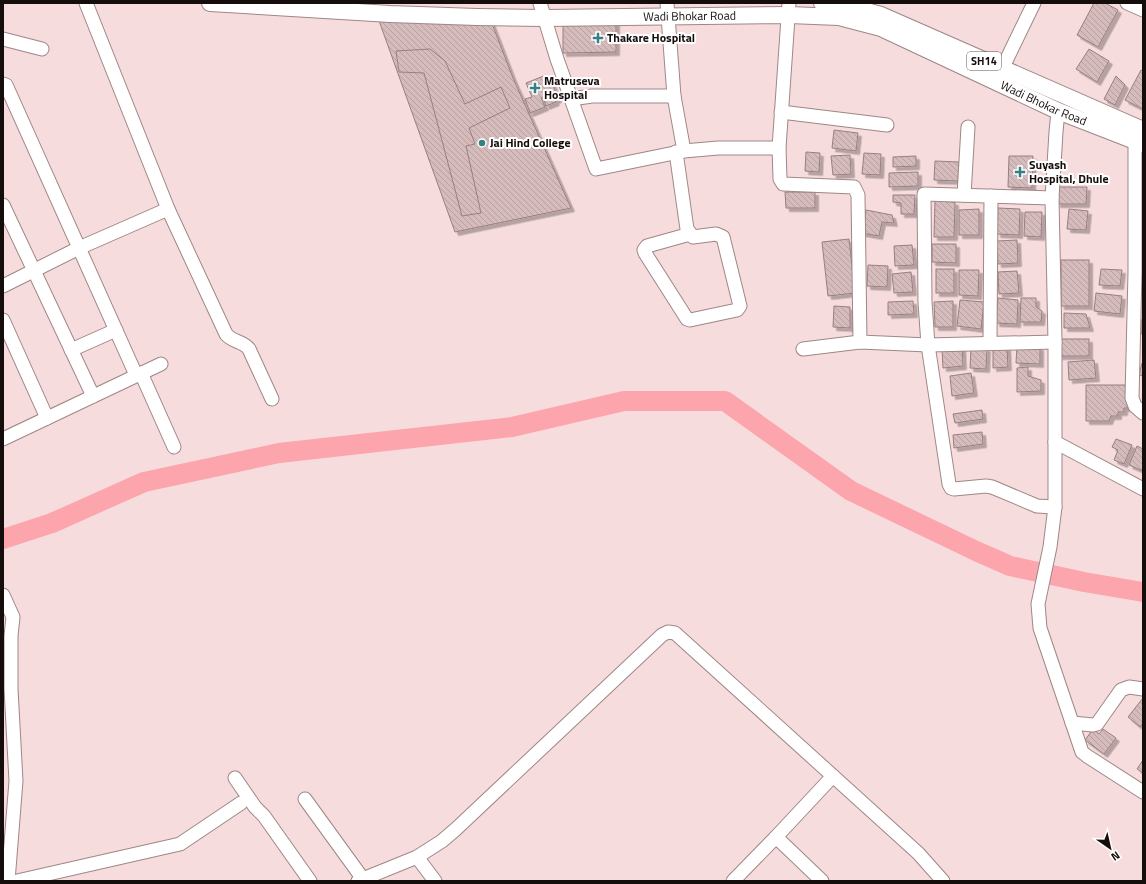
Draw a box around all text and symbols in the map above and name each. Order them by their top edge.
street label: Wadi Bhokar Road [643,6,736,26]
place label: Thakare Hospital [607,28,695,47]
marker: Thakare Hospital [592,32,604,44]
road number: SH14 [967,52,1001,70]
place label: Matruseva Hospital [544,71,600,104]
street label: Wadi Bhokar Road [997,75,1090,130]
marker: Matruseva Hospital [529,82,541,94]
place label: Jai Hind College [490,133,571,152]
marker: Jai Hind College [477,138,487,148]
place label: Suyash Hospital, Dhule [1029,155,1109,188]
marker: Suyash Hospital, Dhule [1014,166,1026,178]
north arrow [1090,828,1130,868]
text: N [1108,848,1123,865]

